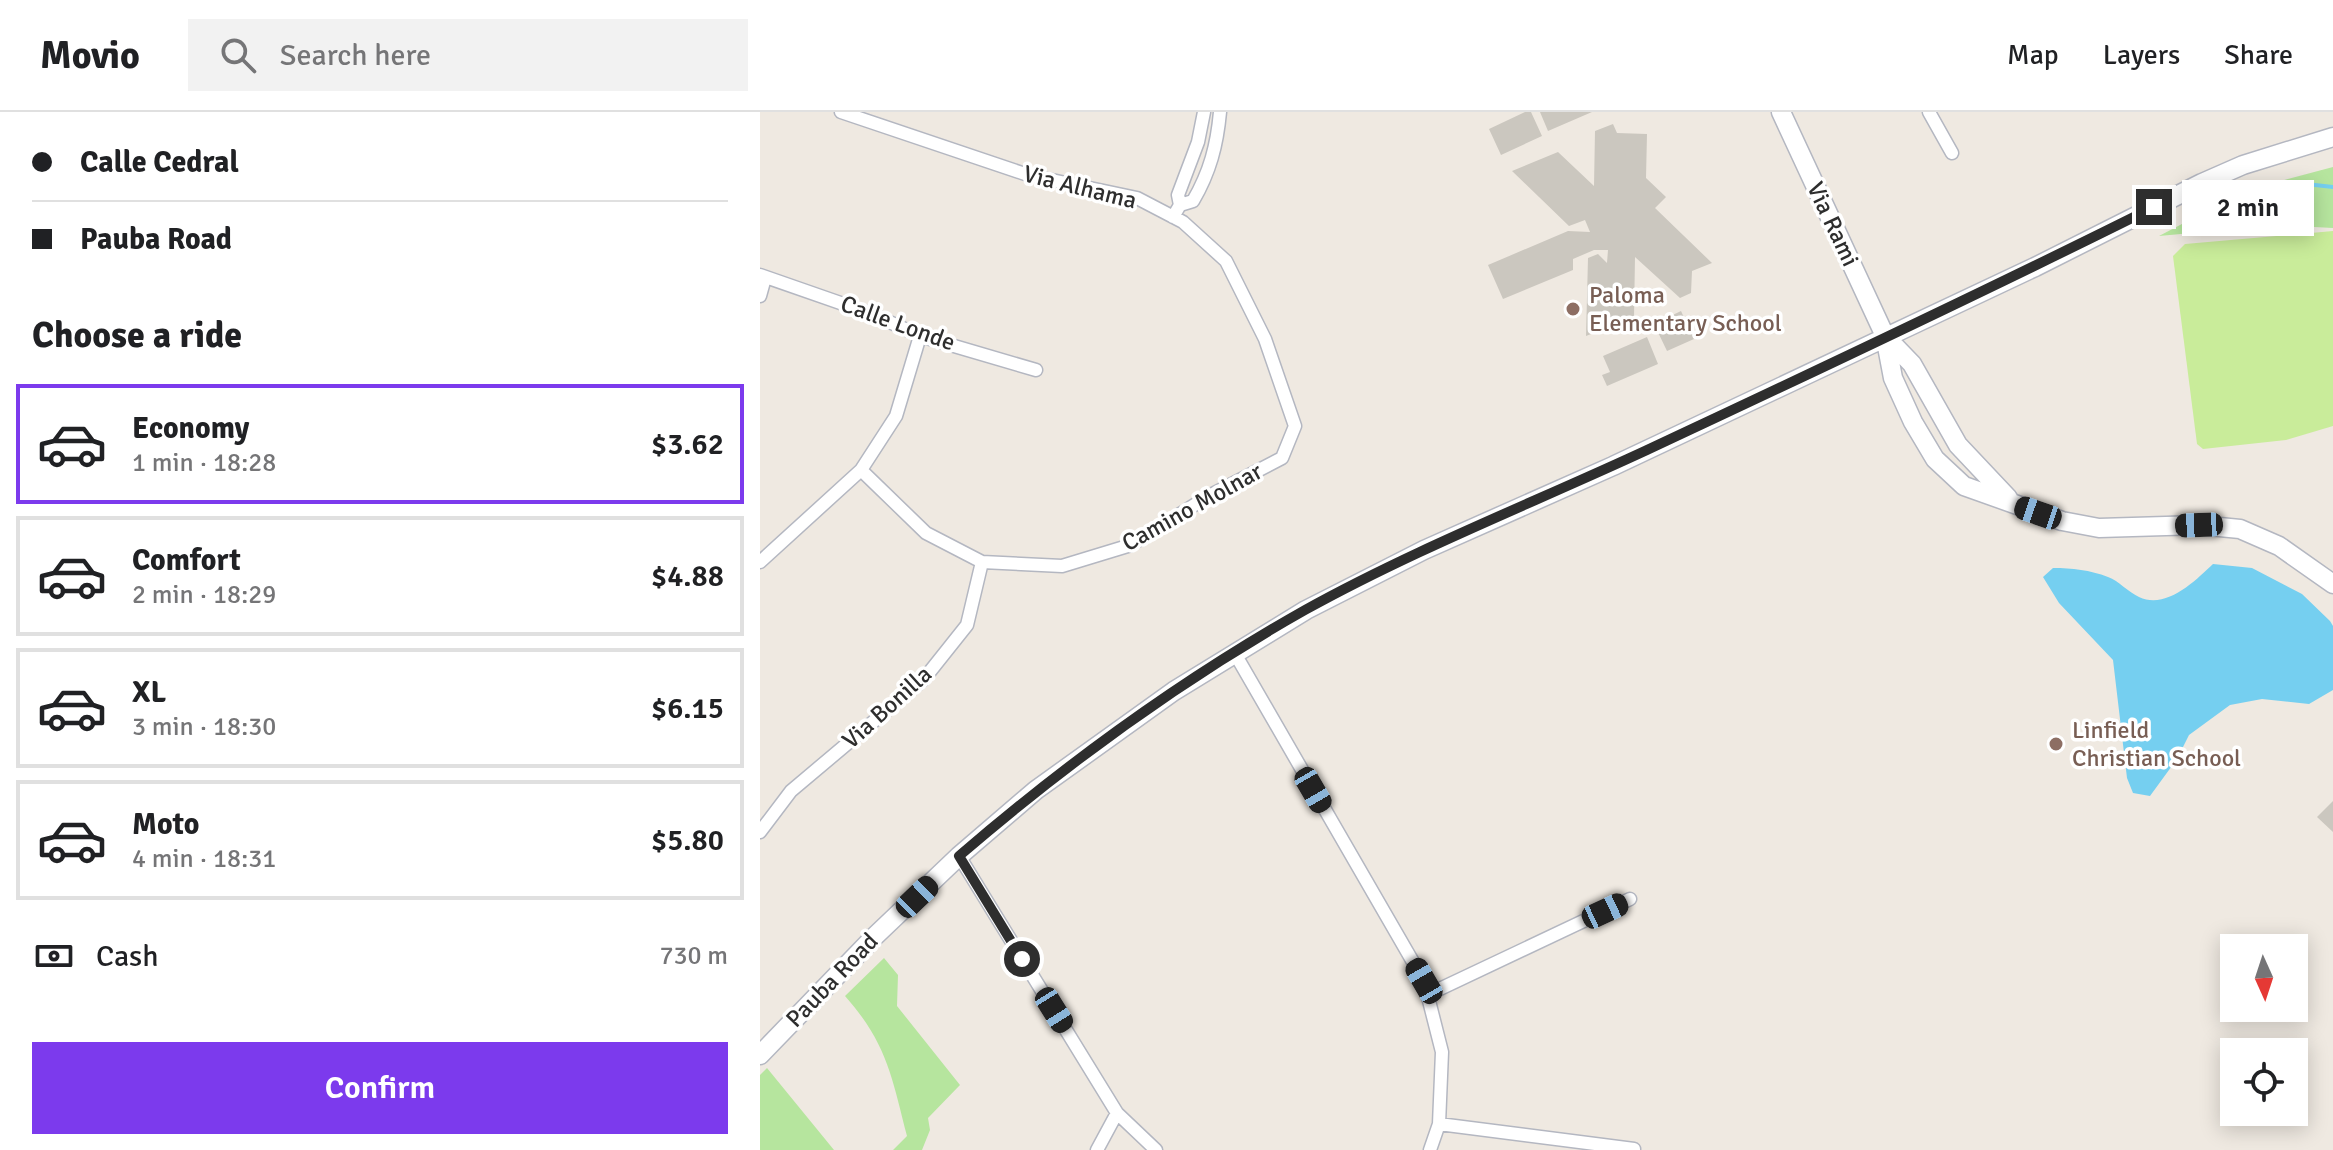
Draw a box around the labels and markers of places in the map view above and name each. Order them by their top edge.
place label: Paloma Elementary School [1589,280,1782,338]
marker: Paloma Elementary School [1564,300,1582,318]
place label: Linfield Christian School [2072,715,2241,773]
marker: Linfield Christian School [2047,735,2065,753]

